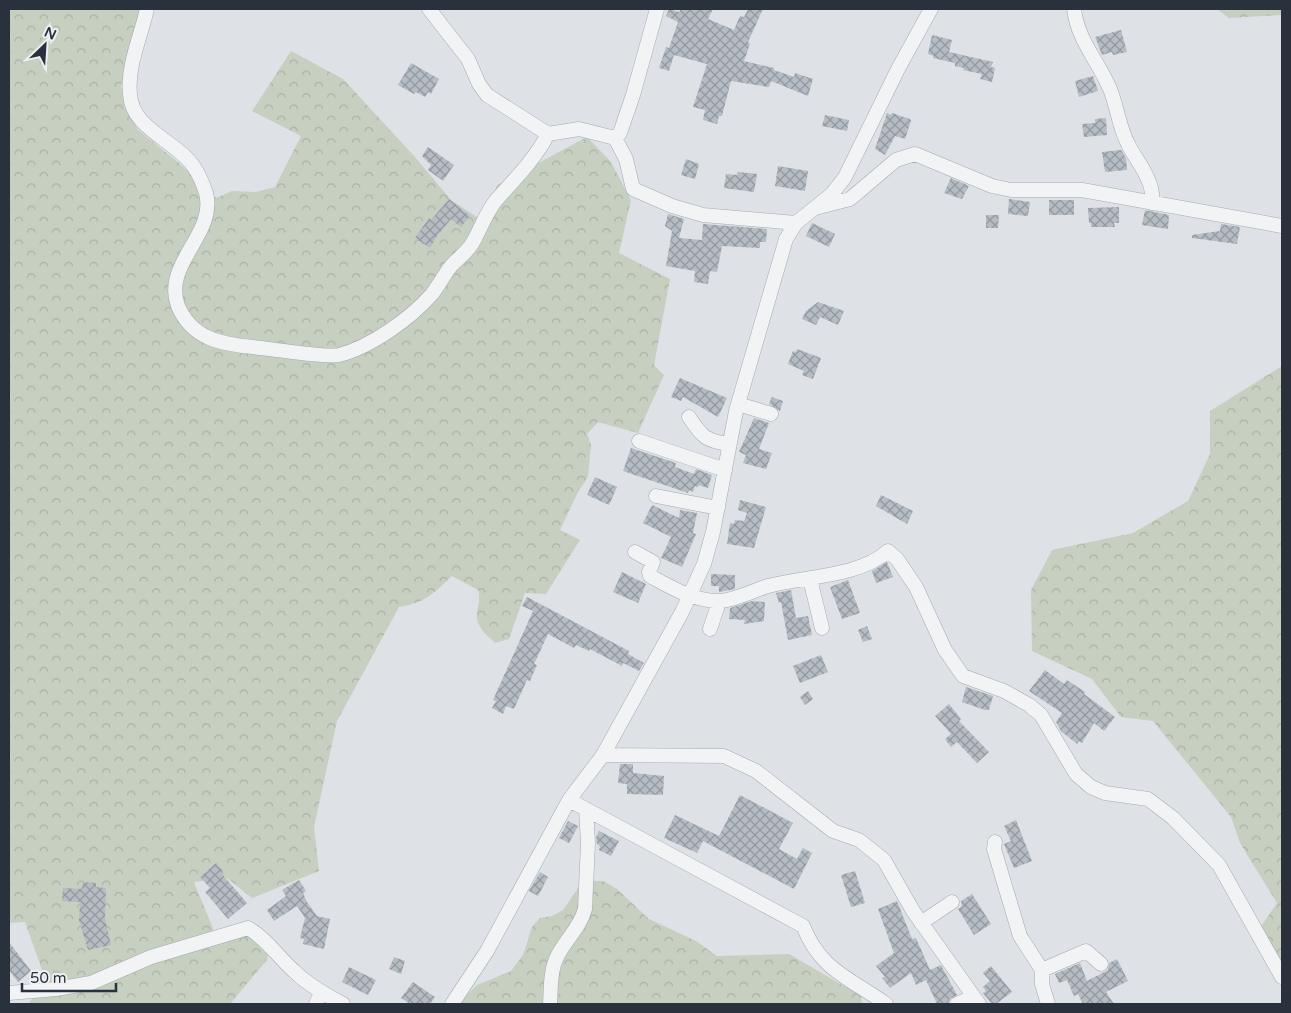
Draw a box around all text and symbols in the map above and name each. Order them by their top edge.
north arrow [20,20,70,70]
text: N [42,24,59,44]
scale bar [22,960,116,992]
text: 50 m [30,969,67,987]

